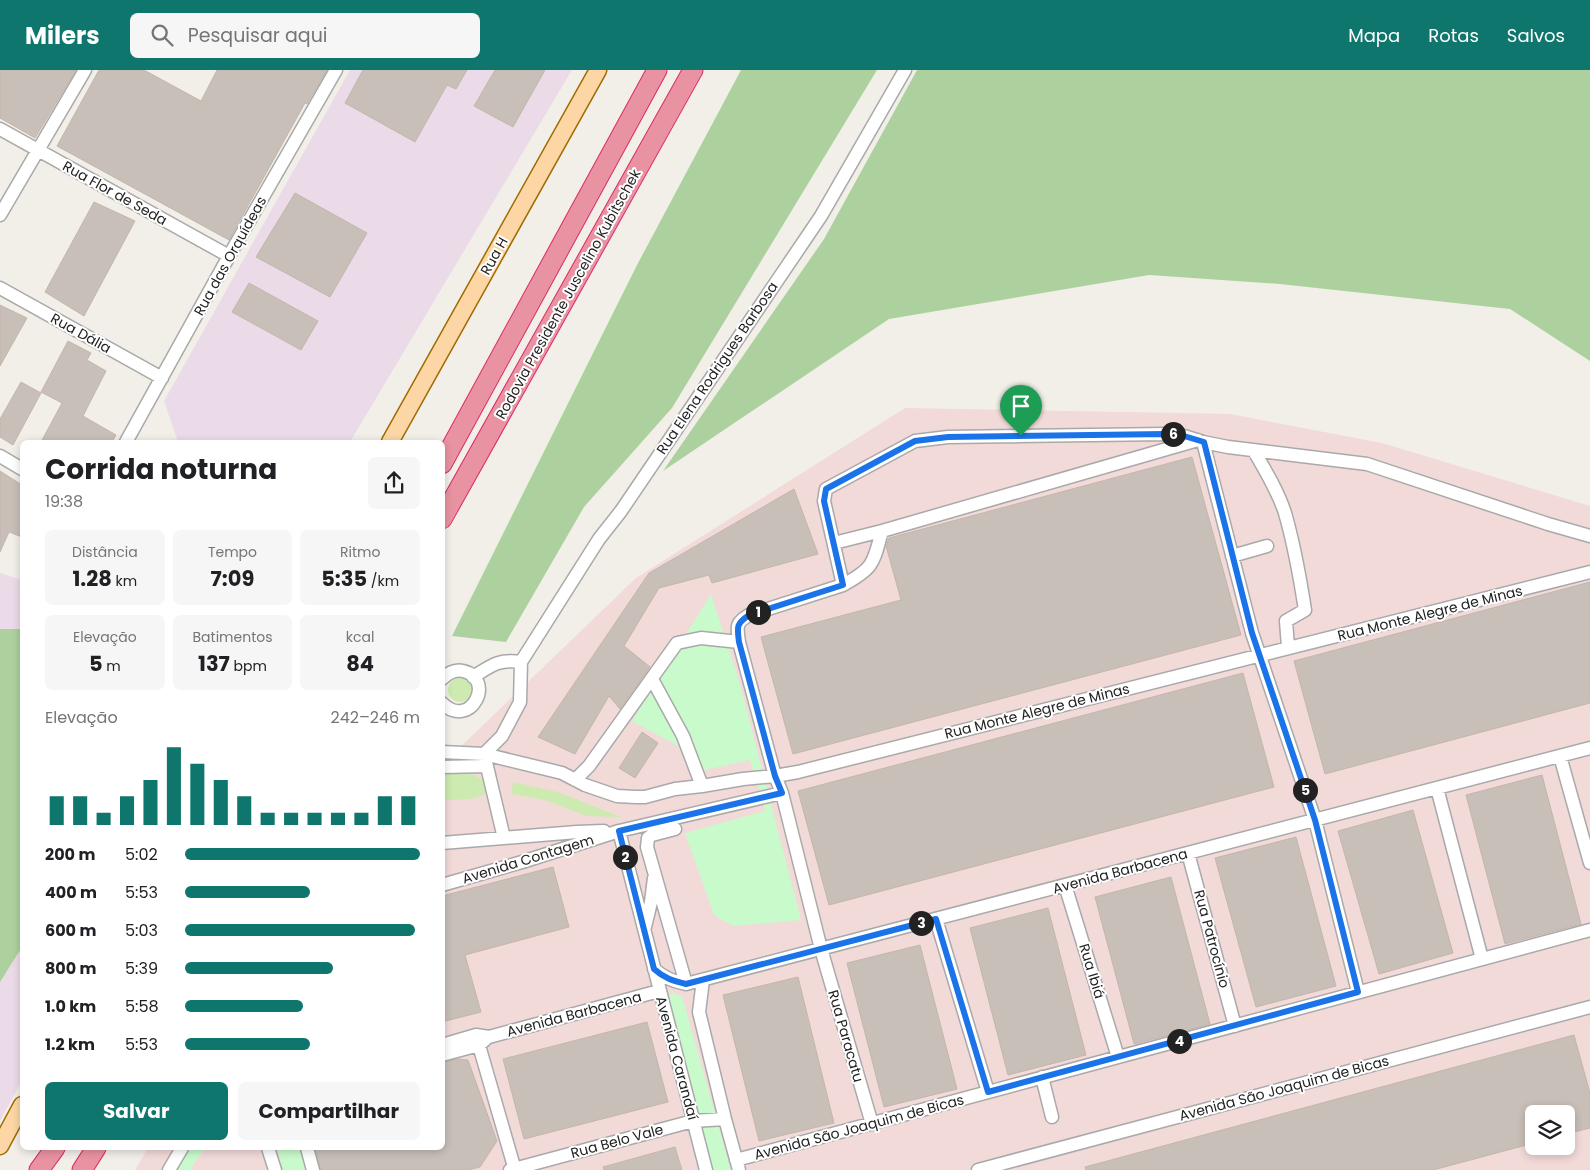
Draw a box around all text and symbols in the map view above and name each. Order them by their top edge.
search box [130,13,480,58]
text: Milers [25,19,100,52]
icon: search [148,21,176,49]
text: Pesquisar aqui [188,22,327,49]
text: Mapa [1348,23,1400,48]
text: Rotas [1428,23,1479,48]
text: Salvos [1507,23,1565,48]
street label: Rua Flor de Seda [59,156,171,230]
street label: Rodovia Presidente Juscelino Kubitschek [491,165,646,423]
street label: Rua das Orquídeas [189,193,271,319]
street label: Rua H [475,233,513,279]
street label: Rua Elena Rodrigues Barbosa [652,278,782,458]
street label: Rua Dália [47,308,115,358]
pin [1000,385,1042,436]
icon: arrive [1007,392,1035,420]
pin: 6 [1160,422,1186,446]
text: 6 [1169,424,1178,444]
text: Corrida noturna [45,450,277,489]
button: share [368,457,420,509]
text: 19:38 [45,490,83,513]
text: Distância [72,542,138,562]
text: Tempo [208,542,257,562]
text: Ritmo [340,542,380,562]
text: 1.28 [72,564,112,593]
text: 7:09 [211,564,254,593]
text: 5:35 [321,564,367,593]
text: km [112,571,137,591]
text: /km [367,571,399,591]
street label: Rua Monte Alegre de Minas [1335,580,1525,646]
pin: 1 [746,600,770,624]
text: 1 [756,602,761,622]
text: Elevação [73,627,137,647]
text: Batimentos [192,627,273,647]
text: kcal [346,627,374,647]
text: 5 [89,649,103,678]
text: 137 [198,649,230,678]
text: 84 [346,649,374,678]
text: m [103,656,121,676]
text: bpm [230,656,267,676]
street label: Rua Monte Alegre de Minas [942,678,1132,744]
text: Elevação [45,706,118,729]
text: 242–246 m [331,706,420,729]
pin: 5 [1292,778,1318,802]
text: 5 [1301,780,1310,800]
street label: Avenida Contagem [460,829,596,889]
text: 200 m [45,843,95,866]
text: 5:02 [125,843,158,866]
street label: Avenida Barbacena [1050,843,1190,899]
pin: 2 [612,844,638,870]
text: 2 [622,847,630,867]
text: 400 m [45,881,97,904]
text: 5:53 [125,881,158,904]
street label: Rua Patrocínio [1189,888,1235,990]
pin: 3 [908,910,934,936]
text: 3 [917,913,926,933]
text: 600 m [45,919,96,942]
text: 5:03 [125,919,158,942]
street label: Rua Ibiá [1074,941,1110,1001]
text: 800 m [45,957,97,980]
text: 5:39 [125,957,158,980]
street label: Avenida Barbacena [504,986,644,1042]
street label: Rua Paracatu [823,988,869,1084]
street label: Avenida Carandaí [651,994,703,1123]
text: 1.0 km [45,995,96,1018]
text: 5:58 [125,995,159,1018]
pin: 4 [1166,1028,1192,1054]
text: 4 [1175,1031,1184,1051]
text: 1.2 km [45,1033,95,1056]
text: 5:53 [125,1033,158,1056]
street label: Avenida São Joaquim de Bicas [1177,1050,1391,1126]
button: Salvar [45,1082,228,1140]
button: Compartilhar [238,1082,420,1140]
street label: Avenida São Joaquim de Bicas [752,1089,966,1165]
map controls [1525,1105,1575,1155]
button: layers [1525,1105,1575,1155]
street label: Rua Belo Vale [568,1119,666,1163]

